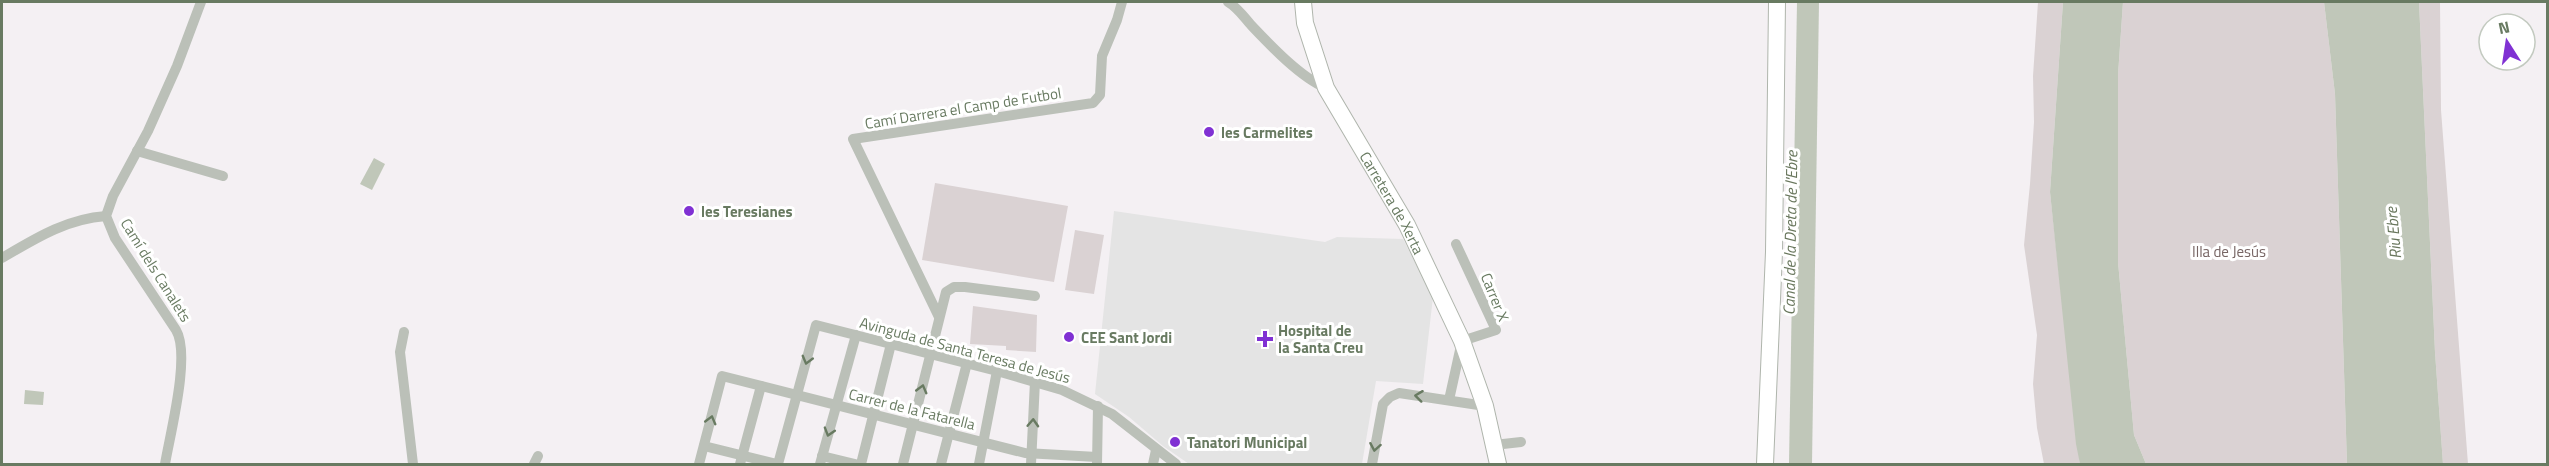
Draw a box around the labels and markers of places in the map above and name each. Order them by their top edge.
place label: les Carmelites [1221,121,1313,144]
marker: les Carmelites [1202,125,1216,139]
place label: les Teresianes [701,200,792,223]
marker: les Teresianes [682,204,696,218]
place label: Hospital de la Santa Creu [1278,319,1363,359]
place label: CEE Sant Jordi [1081,326,1172,349]
marker: CEE Sant Jordi [1062,330,1076,344]
marker: Hospital de la Santa Creu [1256,330,1274,348]
place label: Tanatori Municipal [1187,431,1307,454]
marker: Tanatori Municipal [1168,435,1182,449]

